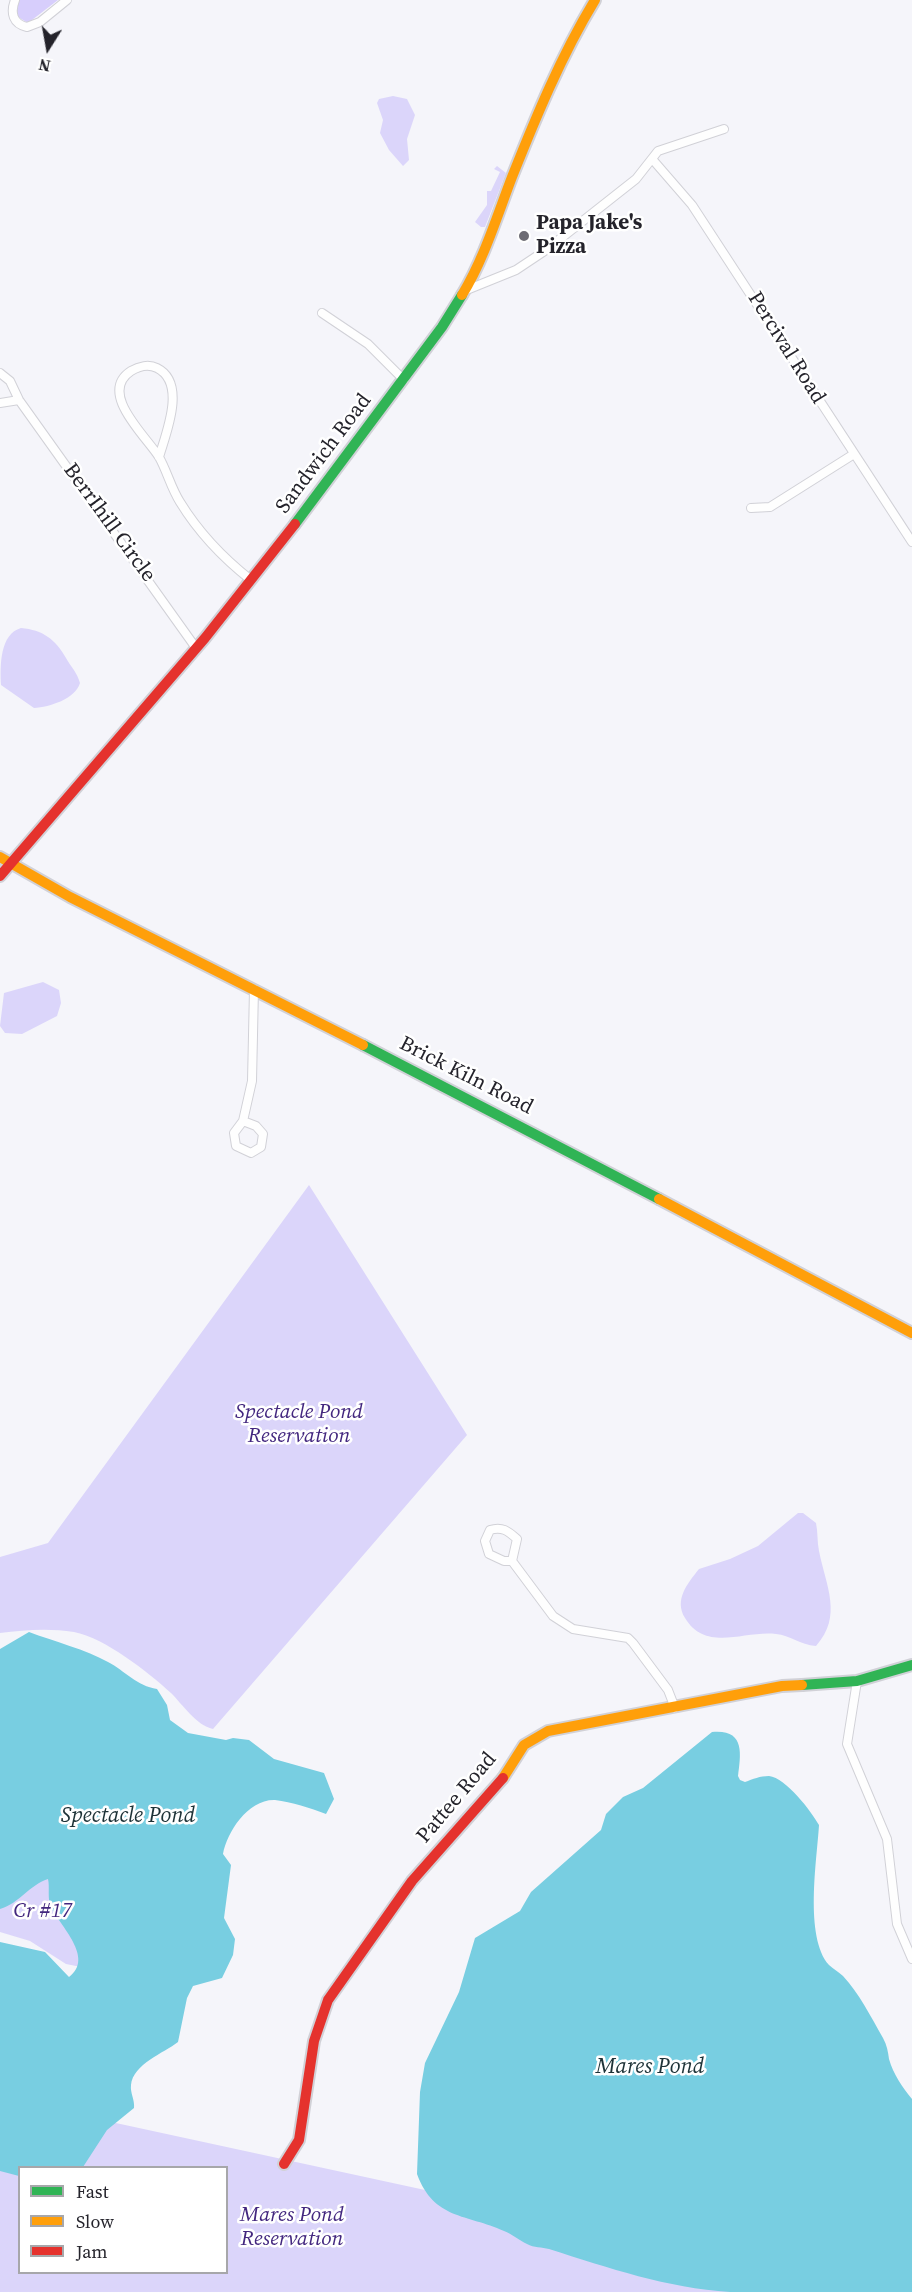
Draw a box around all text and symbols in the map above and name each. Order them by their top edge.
north arrow [18,18,78,78]
text: N [37,54,52,78]
place label: Papa Jake's Pizza [536,211,642,261]
marker: Papa Jake's Pizza [517,229,531,243]
street label: Percival Road [742,287,830,409]
street label: Sandwich Road [271,389,377,519]
street label: BerrIhill Circle [58,459,160,587]
street label: Brick Kiln Road [395,1032,537,1120]
park label: Spectacle Pond Reservation [235,1400,363,1450]
street label: Pattee Road [412,1747,502,1849]
water label: Spectacle Pond [61,1803,195,1829]
park label: Cr #17 [14,1899,72,1925]
water label: Mares Pond [596,2054,704,2080]
legend [18,2166,228,2274]
text: Fast [76,2179,109,2204]
park label: Mares Pond Reservation [240,2203,344,2253]
text: Slow [76,2209,114,2234]
text: Jam [76,2239,108,2264]

